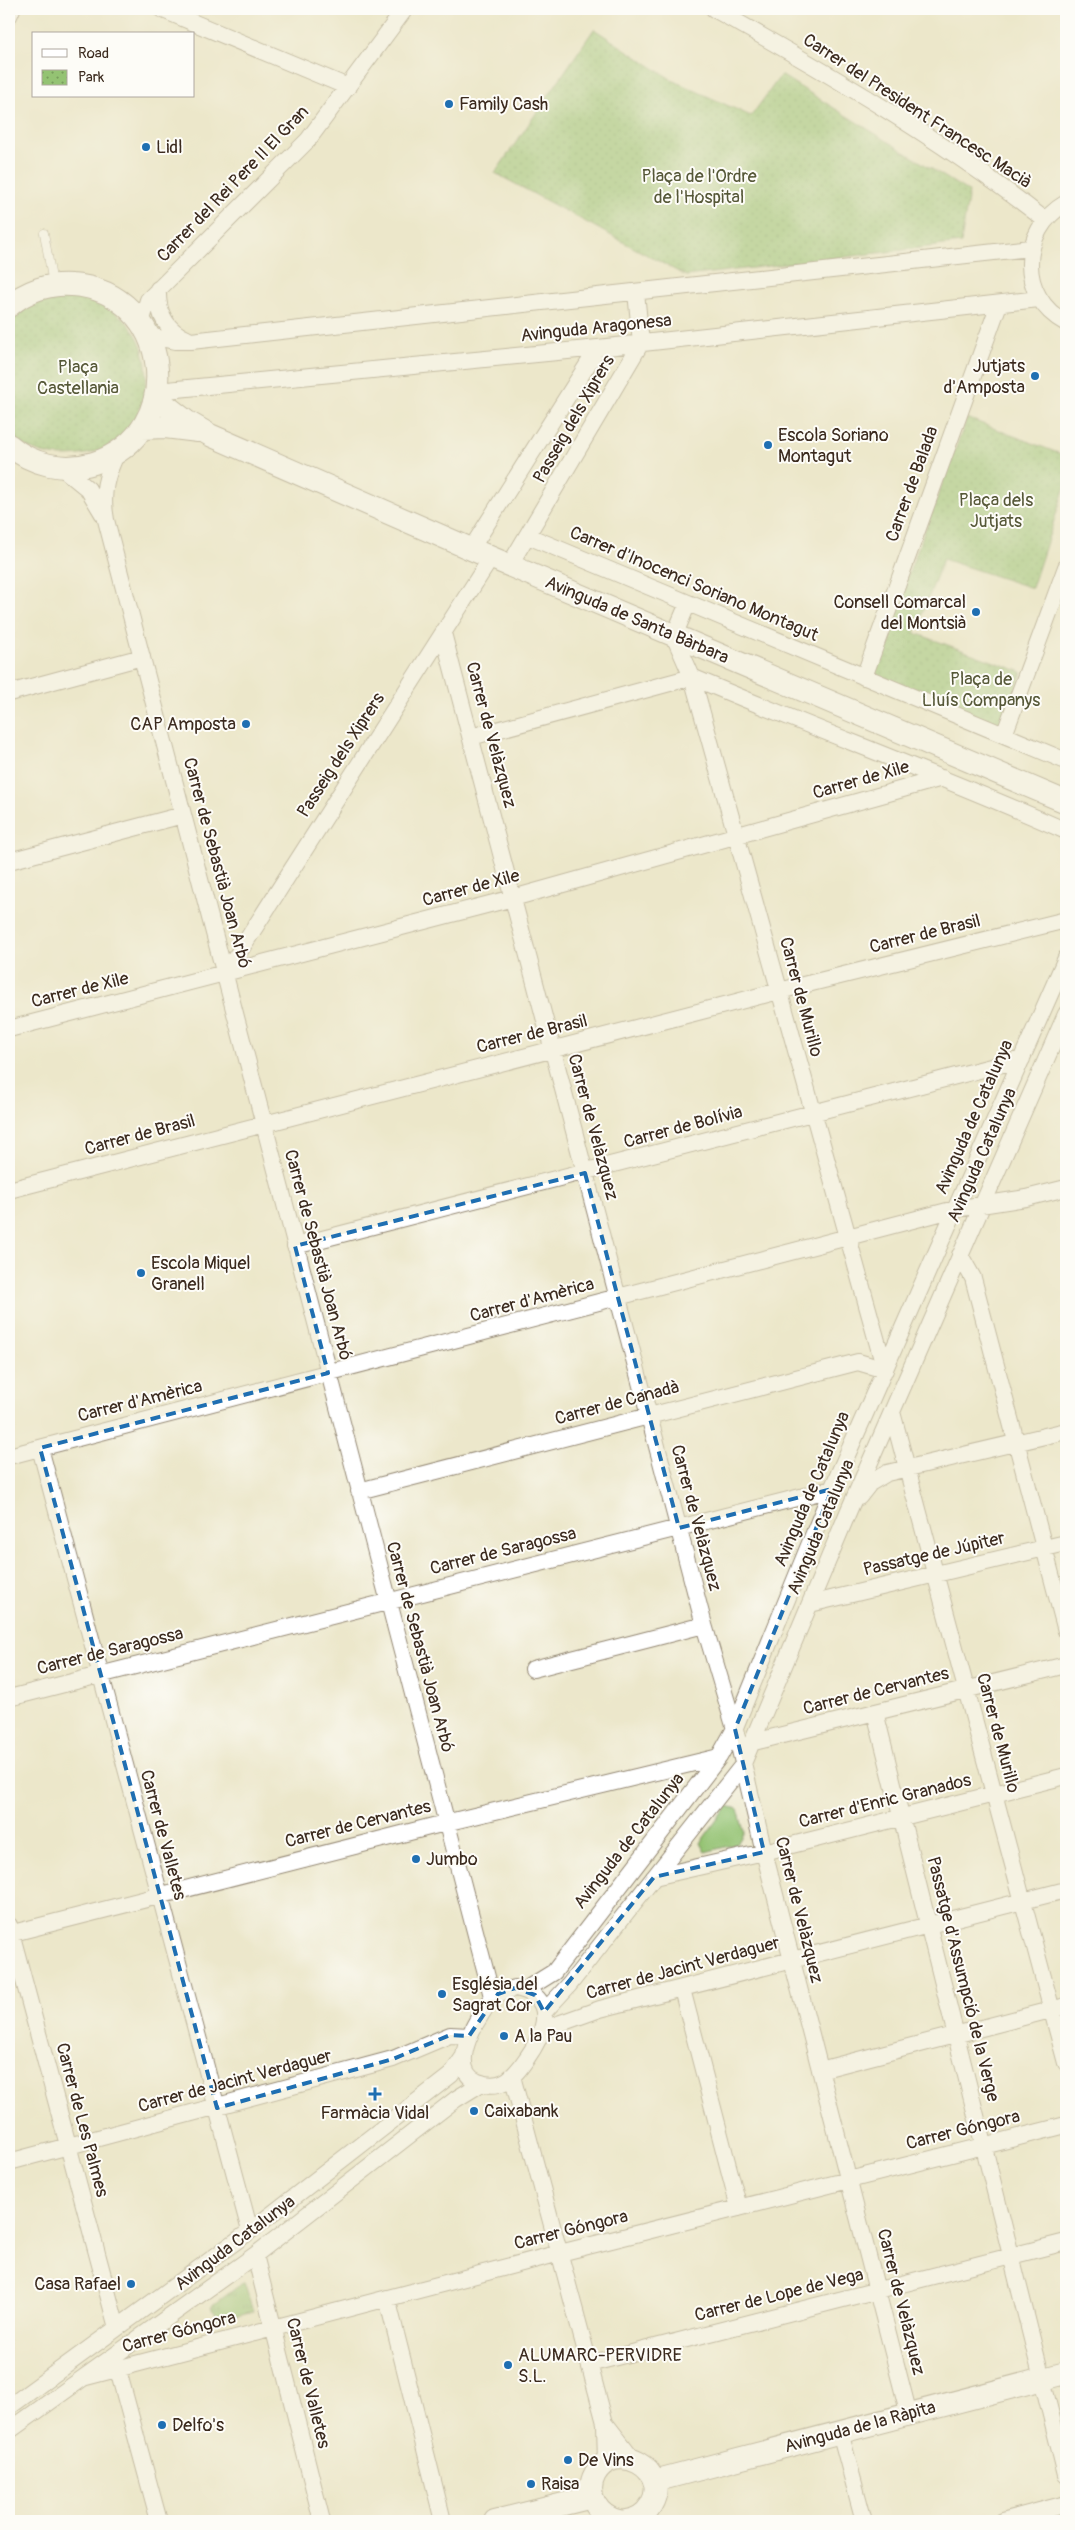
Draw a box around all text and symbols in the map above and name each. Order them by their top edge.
street label: Carrer del President Francesc Macià [798,28,1036,194]
legend [32,32,195,98]
text: Road [78,44,109,63]
text: Park [78,68,105,87]
place label: Family Cash [459,93,548,116]
marker: Family Cash [443,98,455,110]
street label: Carrer del Rei Pere II El Gran [152,101,314,267]
place label: Lidl [156,136,182,159]
marker: Lidl [140,141,152,153]
park label: Plaça de l'Ordre de l'Hospital [641,165,757,209]
street label: Avinguda Aragonesa [519,309,673,347]
street label: Passeig dels Xiprers [528,351,620,487]
place label: Jutjats d'Amposta [943,355,1025,399]
park label: Plaça Castellania [37,356,119,400]
marker: Jutjats d'Amposta [1029,370,1041,382]
street label: Carrer de Balada [880,423,944,545]
place label: Escola Soriano Montagut [778,424,889,468]
marker: Escola Soriano Montagut [762,439,774,451]
park label: Plaça dels Jutjats [959,489,1033,533]
street label: Carrer d'Inocenci Soriano Montagut [566,521,823,647]
street label: Avinguda de Santa Bàrbara [542,571,732,669]
place label: Consell Comarcal del Montsià [833,591,966,635]
marker: Consell Comarcal del Montsià [970,606,982,618]
street label: Carrer de Velàzquez [460,659,522,811]
park label: Plaça de Lluís Companys [922,668,1040,712]
street label: Passeig dels Xiprers [292,688,390,822]
place label: CAP Amposta [130,713,236,736]
marker: CAP Amposta [240,718,252,730]
street label: Carrer de Sebastià Joan Arbó [178,755,256,971]
street label: Carrer de Xile [810,755,912,805]
street label: Carrer de Xile [420,864,522,912]
street label: Carrer de Brasil [867,909,983,959]
street label: Carrer de Murillo [774,935,828,1060]
street label: Carrer de Xile [29,967,131,1013]
street label: Carrer de Brasil [474,1009,590,1059]
street label: Avinguda de Catalunya [930,1036,1018,1198]
street label: Carrer de Velàzquez [562,1051,624,1203]
street label: Avinguda Catalunya [942,1084,1022,1226]
street label: Carrer de Bolívia [621,1100,745,1154]
street label: Carrer de Brasil [82,1109,198,1161]
street label: Carrer de Sebastià Joan Arbó [279,1147,357,1363]
place label: Escola Miquel Granell [151,1252,251,1296]
marker: Escola Miquel Granell [135,1267,147,1279]
street label: Carrer d'Amèrica [467,1272,597,1328]
street label: Carrer d'Amèrica [75,1374,205,1428]
street label: Carrer de Canadà [552,1375,682,1431]
street label: Avinguda de Catalunya [769,1408,855,1570]
street label: Carrer de Velàzquez [665,1442,727,1594]
street label: Avinguda Catalunya [782,1456,860,1598]
street label: Carrer de Saragossa [428,1522,578,1580]
street label: Passatge de Júpiter [861,1526,1008,1581]
street label: Carrer de Sebastià Joan Arbó [381,1539,459,1755]
street label: Carrer de Saragossa [35,1622,185,1680]
street label: Carrer de Cervantes [801,1662,951,1720]
street label: Carrer de Murillo [971,1671,1025,1796]
street label: Carrer de Valletes [135,1767,191,1903]
street label: Avinguda de Catalunya [569,1768,689,1914]
street label: Carrer d'Enric Granados [796,1768,974,1834]
street label: Carrer de Cervantes [283,1795,433,1853]
street label: Carrer de Velàzquez [770,1834,828,1986]
place label: Jumbo [426,1848,478,1871]
marker: Jumbo [410,1853,422,1865]
street label: Passatge d'Assumpció de la Verge [921,1854,1005,2104]
street label: Carrer de Jacint Verdaguer [584,1931,783,2005]
place label: Església del Sagrat Cor [452,1973,538,2017]
marker: Església del Sagrat Cor [436,1988,448,2000]
place label: A la Pau [514,2025,572,2048]
marker: A la Pau [498,2030,510,2042]
street label: Carrer de Les Palmes [50,2040,114,2200]
street label: Carrer de Jacint Verdaguer [136,2044,335,2118]
marker: Farmàcia Vidal [369,2088,381,2100]
place label: Caixabank [484,2100,559,2123]
place label: Farmàcia Vidal [321,2102,429,2125]
marker: Caixabank [468,2105,480,2117]
street label: Carrer Góngora [904,2105,1022,2155]
street label: Avinguda Catalunya [170,2190,300,2296]
street label: Carrer Góngora [512,2205,630,2255]
street label: Carrer de Velàzquez [872,2226,930,2378]
street label: Carrer de Lope de Vega [692,2263,866,2327]
place label: Casa Rafael [34,2273,121,2296]
marker: Casa Rafael [125,2278,137,2290]
street label: Carrer Góngora [120,2306,238,2358]
street label: Carrer de Valletes [281,2315,335,2451]
place label: ALUMARC-PERVIDRE S.L. [518,2344,682,2388]
marker: ALUMARC-PERVIDRE S.L. [502,2359,514,2371]
street label: Avinguda de la Ràpita [782,2396,938,2458]
place label: Delfo's [172,2414,224,2437]
marker: Delfo's [156,2419,168,2431]
place label: De Vins [578,2449,634,2472]
marker: De Vins [562,2454,574,2466]
place label: Raisa [541,2473,579,2496]
marker: Raisa [525,2478,537,2490]

